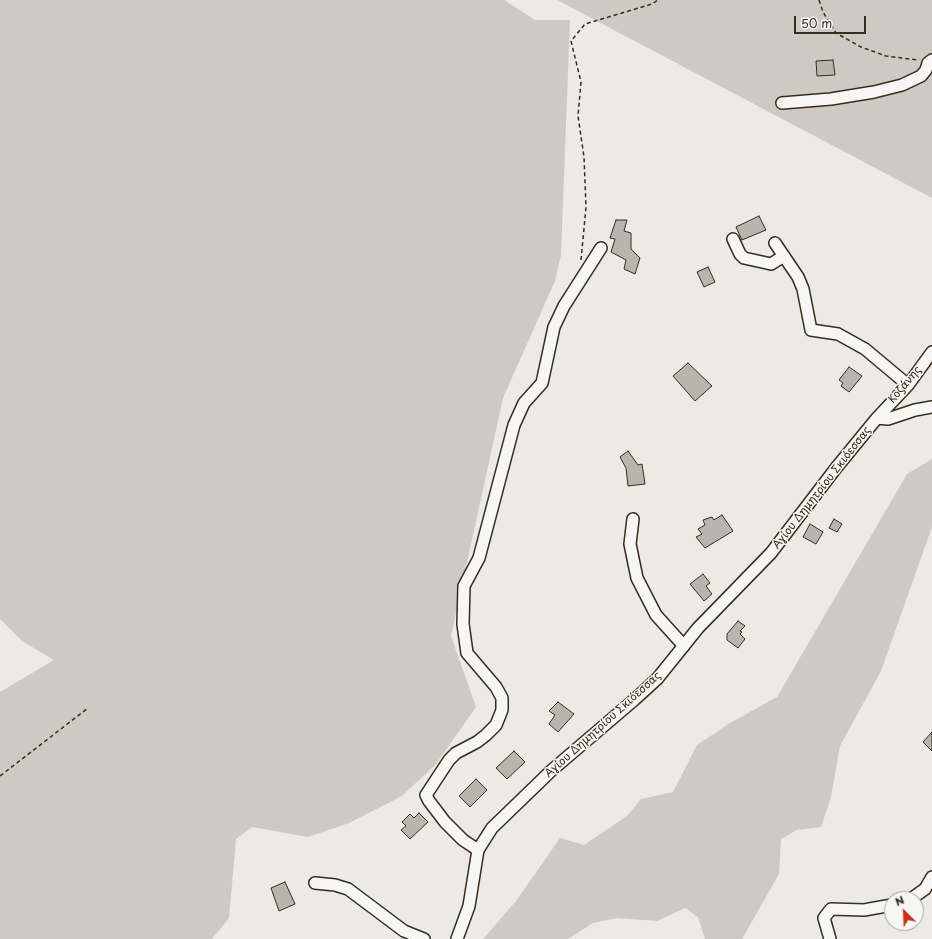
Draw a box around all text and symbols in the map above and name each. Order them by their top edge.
scale bar [796,8,868,34]
text: 50 m [801,14,832,32]
street label: Κοζάνης [886,364,924,406]
street label: Αγίου Δημητρίου Σκιόεσσας [770,424,874,552]
street label: Αγίου Δημητρίου Σκιόεσσας [542,669,664,781]
north arrow [884,891,924,931]
text: N [892,891,907,910]

